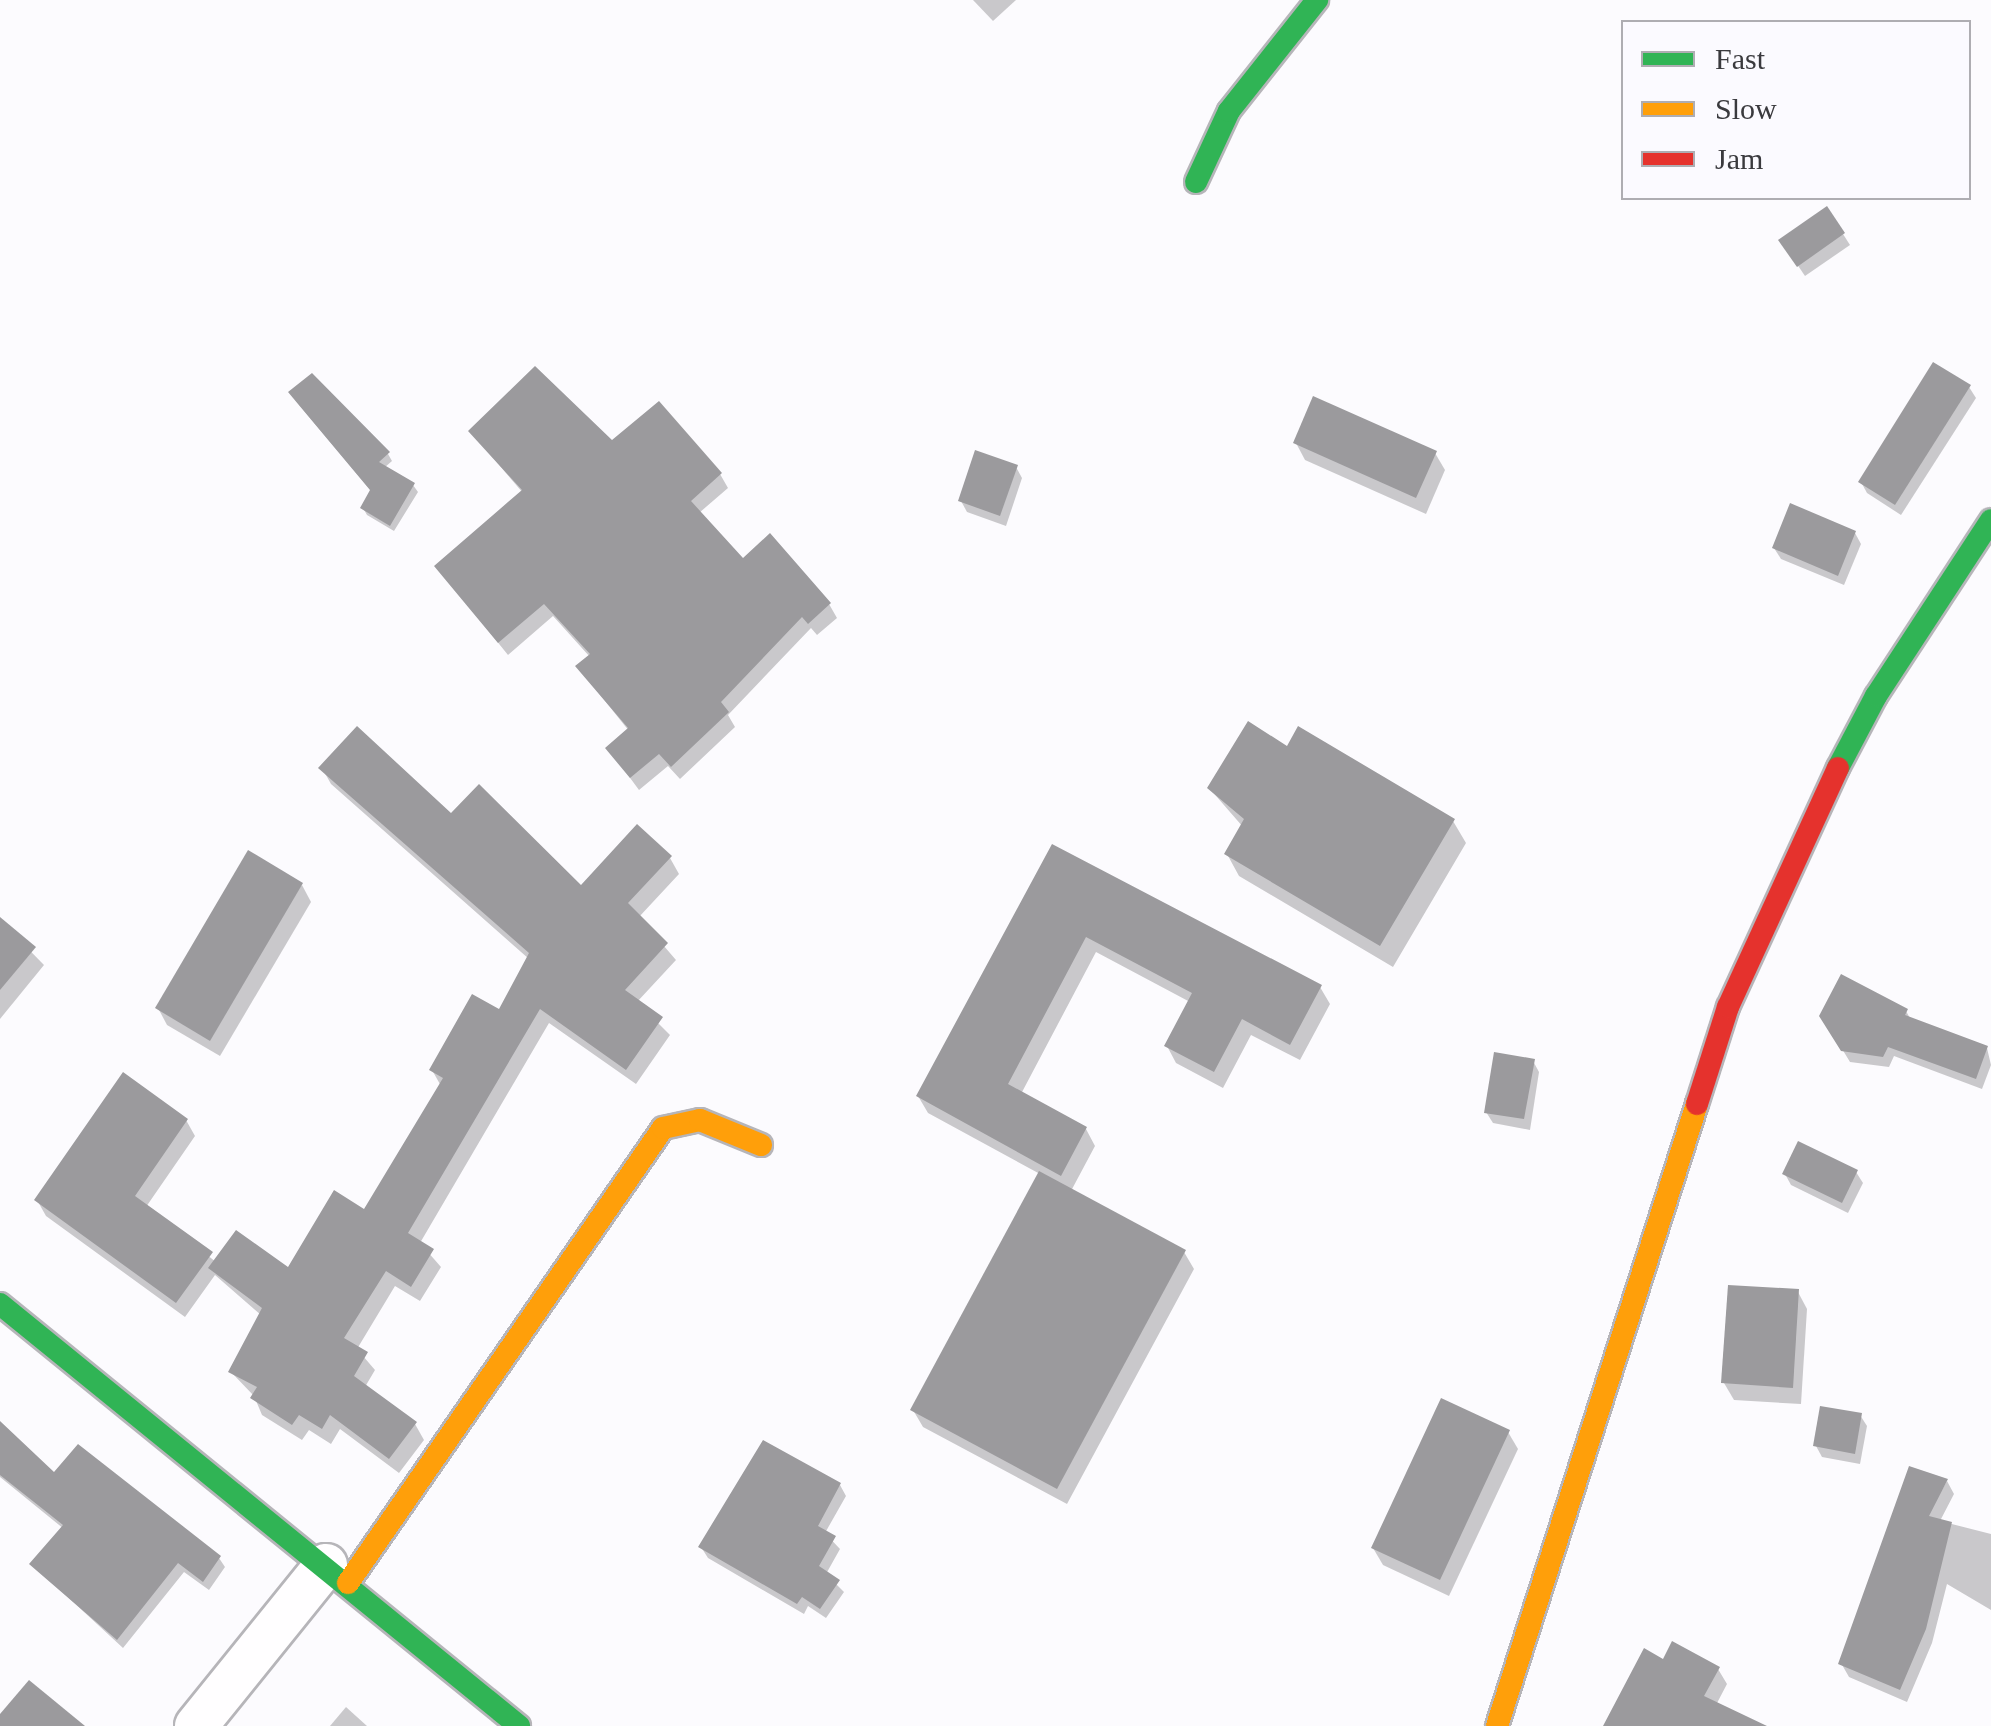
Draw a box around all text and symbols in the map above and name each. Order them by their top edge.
legend [1621,20,1971,200]
text: Fast [1715,42,1765,75]
text: Slow [1715,92,1777,125]
text: Jam [1715,142,1763,175]

